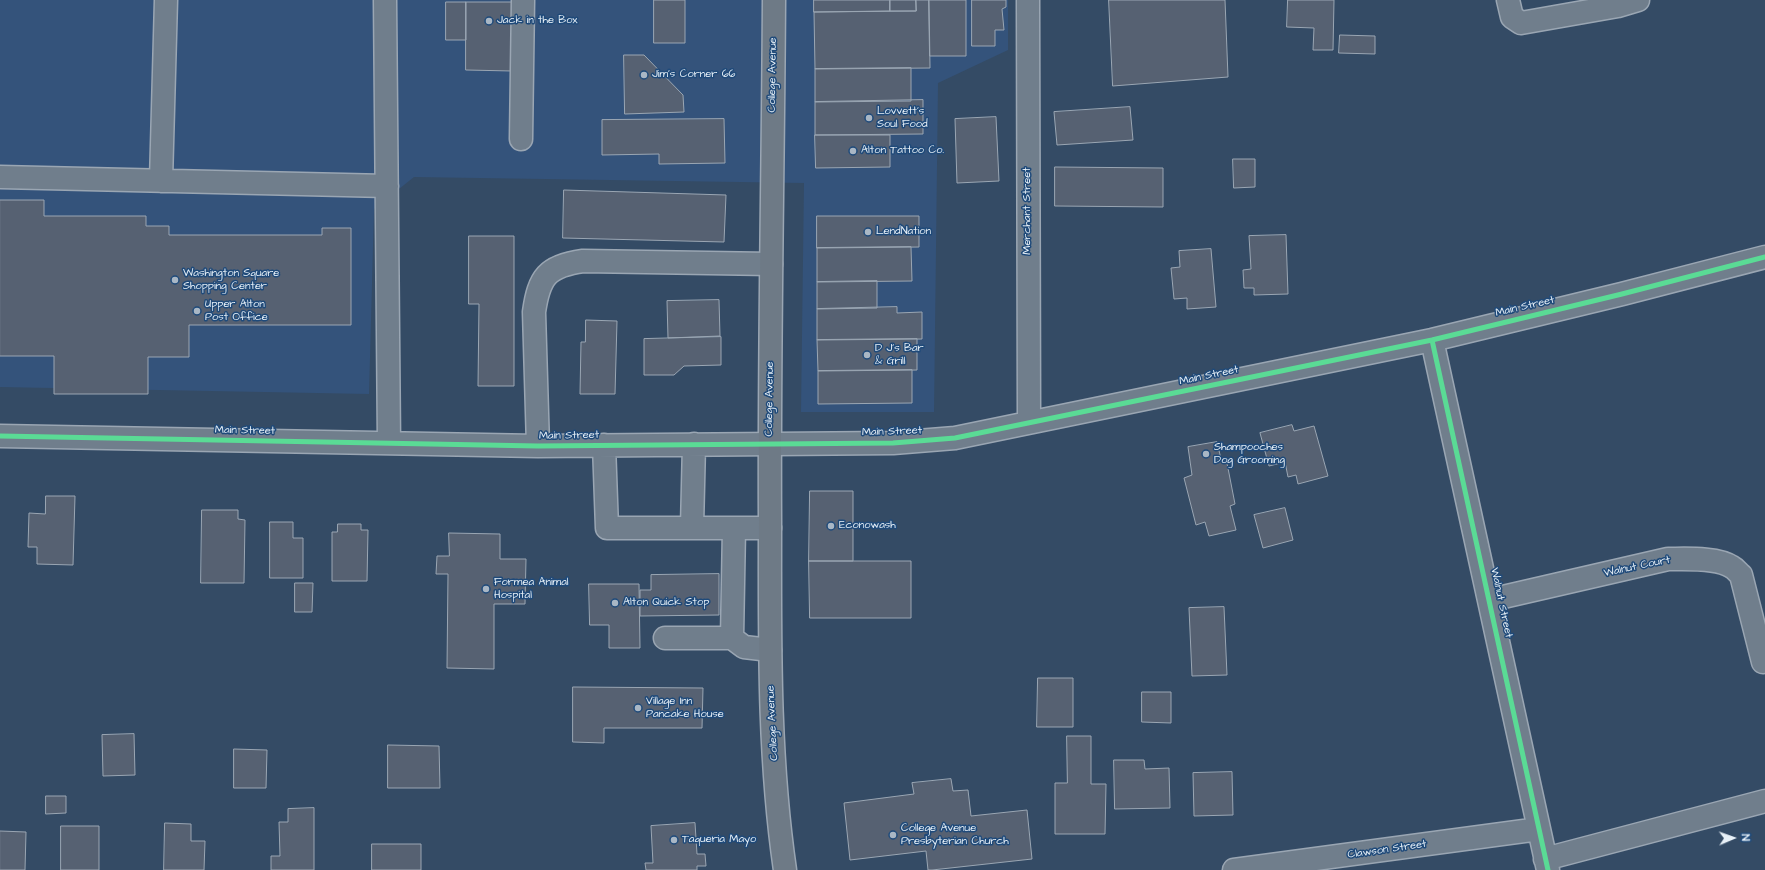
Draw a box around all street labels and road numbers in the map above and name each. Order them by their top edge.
street label: College Avenue [766,37,780,113]
street label: Merchant Street [1021,167,1035,255]
street label: Main Street [1494,294,1556,320]
street label: College Avenue [763,361,777,437]
street label: Main Street [1178,363,1240,389]
street label: Main Street [215,424,275,438]
street label: Main Street [862,424,922,440]
street label: Main Street [539,429,599,443]
street label: Walnut Court [1603,554,1671,580]
street label: Walnut Street [1487,567,1515,639]
street label: College Avenue [764,685,782,761]
street label: Clawson Street [1347,838,1427,862]

